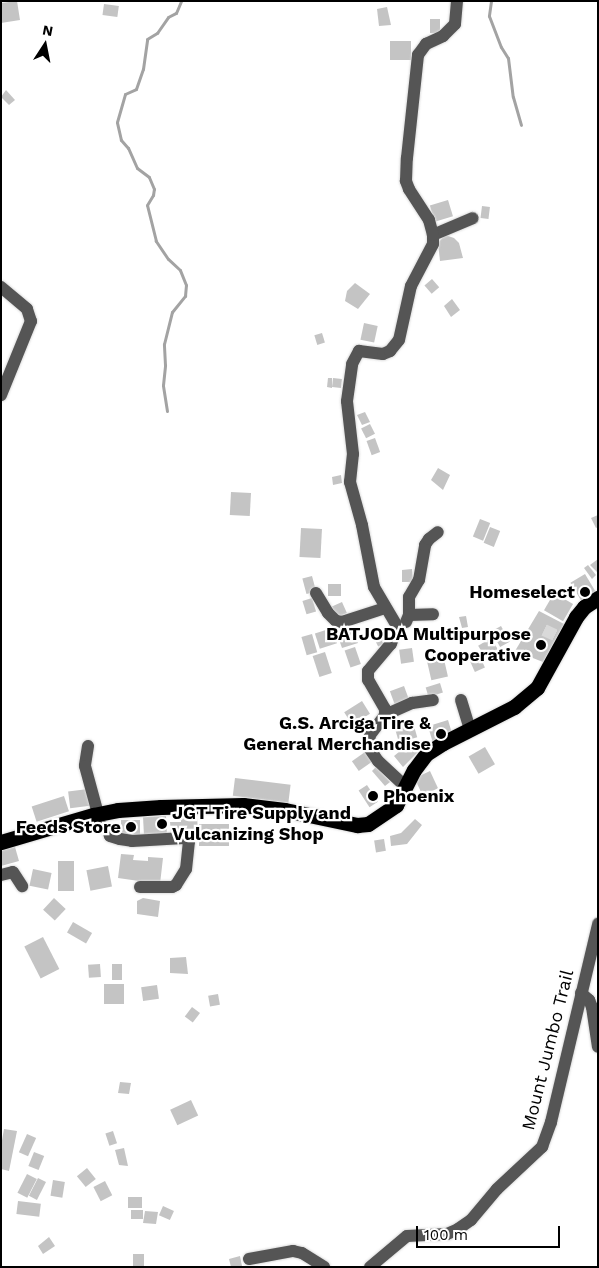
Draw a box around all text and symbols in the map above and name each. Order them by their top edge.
north arrow [20,20,70,70]
text: N [41,21,54,39]
place label: Homeselect [469,581,575,603]
marker: Homeselect [579,586,591,598]
place label: BATJODA Multipurpose Cooperative [325,624,531,666]
marker: BATJODA Multipurpose Cooperative [535,639,547,651]
place label: G.S. Arciga Tire & General Merchandise [243,713,431,756]
marker: G.S. Arciga Tire & General Merchandise [435,728,447,740]
place label: Phoenix [383,785,454,807]
marker: Phoenix [367,790,379,802]
place label: JGT Tire Supply and Vulcanizing Shop [172,803,352,846]
place label: Feeds Store [16,816,121,838]
marker: JGT Tire Supply and Vulcanizing Shop [156,818,168,830]
marker: Feeds Store [125,821,137,833]
street label: Mount Jumbo Trail [517,967,579,1133]
scale bar [419,1216,563,1248]
text: 100 m [424,1226,468,1244]

